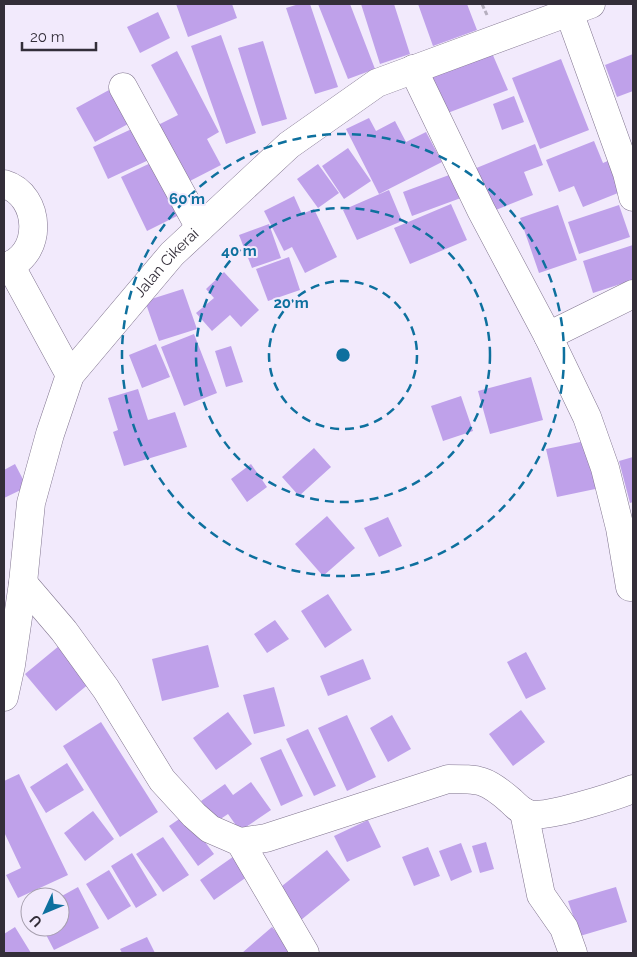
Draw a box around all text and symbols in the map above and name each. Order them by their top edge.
scale bar [22,20,96,52]
text: 20 m [30,28,65,46]
text: 60 m [169,190,205,208]
street label: Jalan Cikerai [131,225,202,301]
text: 40 m [221,242,257,260]
text: 20 m [273,294,309,312]
centre of rings [334,346,352,364]
north arrow [20,887,70,937]
text: U [26,912,45,930]

